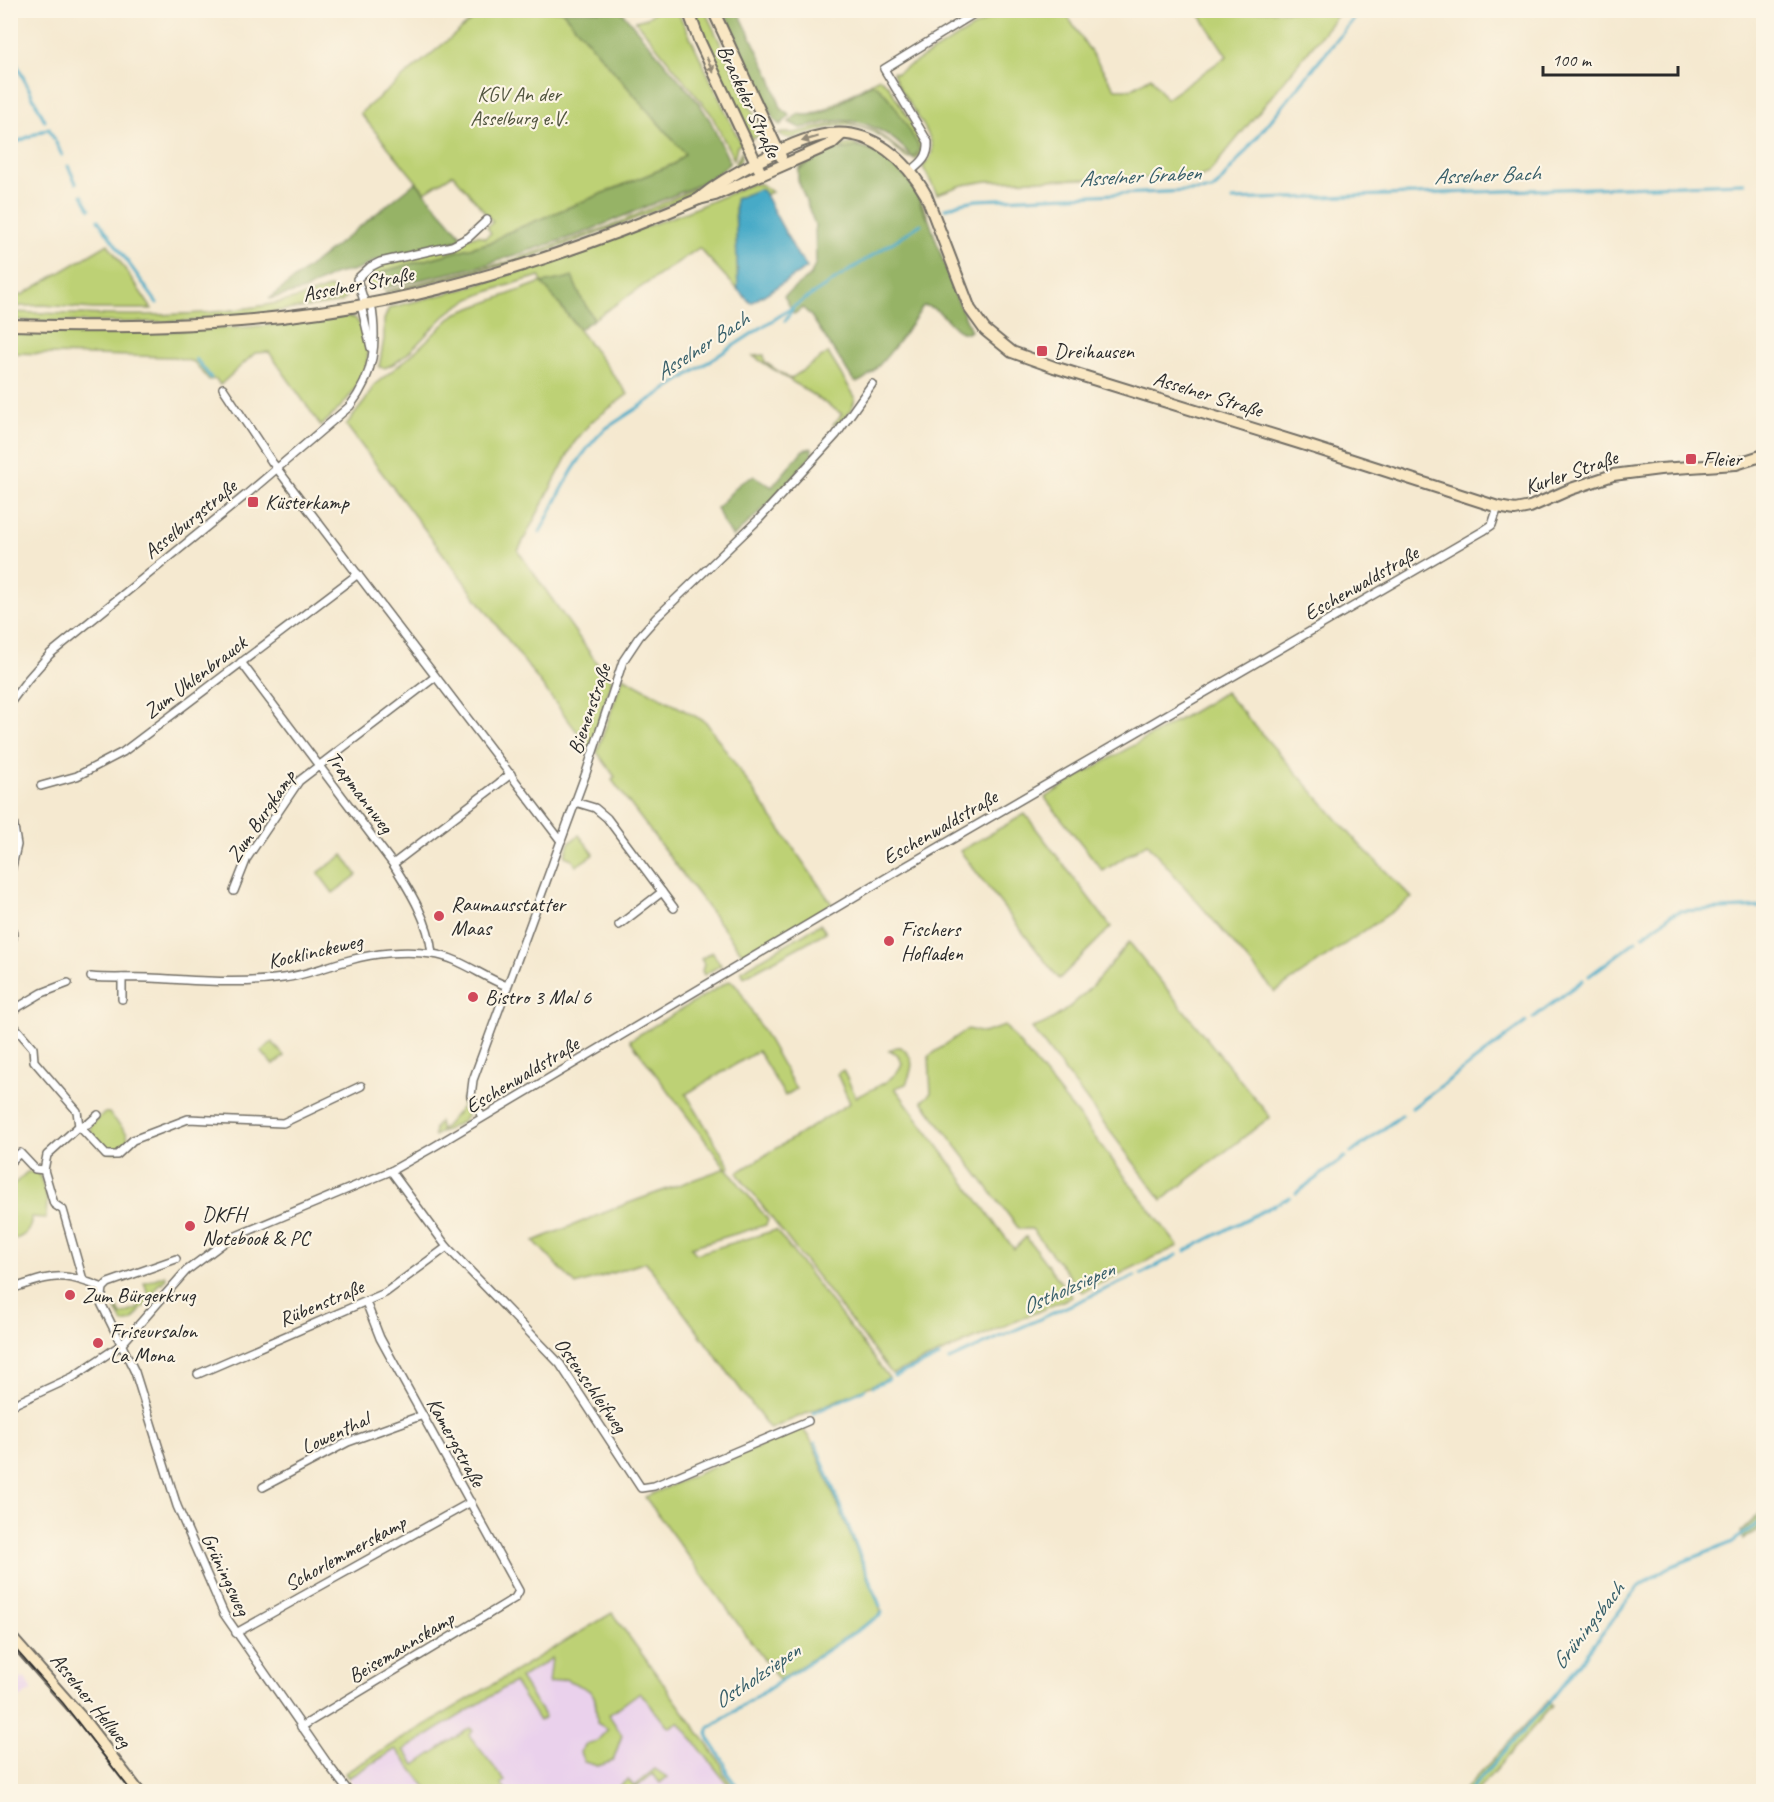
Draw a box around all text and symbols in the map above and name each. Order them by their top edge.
scale bar [1543,39,1678,77]
street label: Brackeler Straße [712,40,787,163]
text: 100 m [1552,49,1593,71]
one-way arrow [706,56,715,73]
park label: KGV An der Asselburg e.V. [470,81,569,131]
one-way arrow [801,135,819,144]
water label: Asselner Graben [1079,159,1203,193]
water label: Asselner Bach [1434,159,1542,191]
street label: Asselner Straße [300,260,418,307]
water label: Asselner Bach [650,304,756,387]
place label: Dreihausen [1054,338,1135,364]
marker: Dreihausen [1035,344,1049,358]
street label: Asselner Straße [1150,365,1268,424]
street label: Kurler Straße [1521,443,1623,500]
place label: Fleier [1703,446,1743,472]
marker: Fleier [1684,452,1698,466]
street label: Asselburgstraße [138,472,244,564]
place label: Küsterkamp [265,489,351,515]
marker: Küsterkamp [246,495,260,509]
street label: Eschenwaldstraße [1299,539,1425,626]
street label: Zum Uhlenbrauck [138,629,253,724]
street label: Bienenstraße [561,658,617,758]
street label: Trapmannweg [321,746,400,840]
street label: Zum Burgkamp [221,763,302,867]
street label: Eschenwaldstraße [878,783,1004,870]
place label: Raumausstatter Maas [451,891,568,941]
marker: Raumausstatter Maas [432,909,446,923]
place label: Fischers Hofladen [901,916,963,966]
street label: Kocklinckeweg [265,927,366,974]
marker: Fischers Hofladen [882,934,896,948]
place label: Bistro 3 Mal 6 [485,984,592,1010]
marker: Bistro 3 Mal 6 [466,990,480,1004]
street label: Eschenwaldstraße [460,1030,585,1119]
place label: DKFH Notebook & PC [202,1201,312,1251]
marker: DKFH Notebook & PC [183,1219,197,1233]
water label: Ostholzsiepen [1017,1254,1121,1321]
street label: Rübenstraße [275,1273,369,1332]
place label: Zum Bürgerkrug [82,1282,197,1308]
marker: Zum Bürgerkrug [63,1288,77,1302]
place label: Friseursalon La Mona [110,1318,199,1368]
street label: Ostenschleifweg [549,1332,634,1439]
marker: Friseursalon La Mona [91,1336,105,1350]
street label: Kamergstraße [421,1393,492,1493]
street label: Lowenthal [297,1405,376,1460]
street label: Schorlemmerskamp [280,1508,411,1597]
street label: Grüningsweg [196,1529,257,1621]
water label: Grüningsbach [1545,1575,1632,1675]
street label: Beisemannskamp [343,1605,460,1689]
water label: Ostholzsiepen [708,1636,807,1715]
street label: Asselner Hellweg [45,1647,138,1754]

